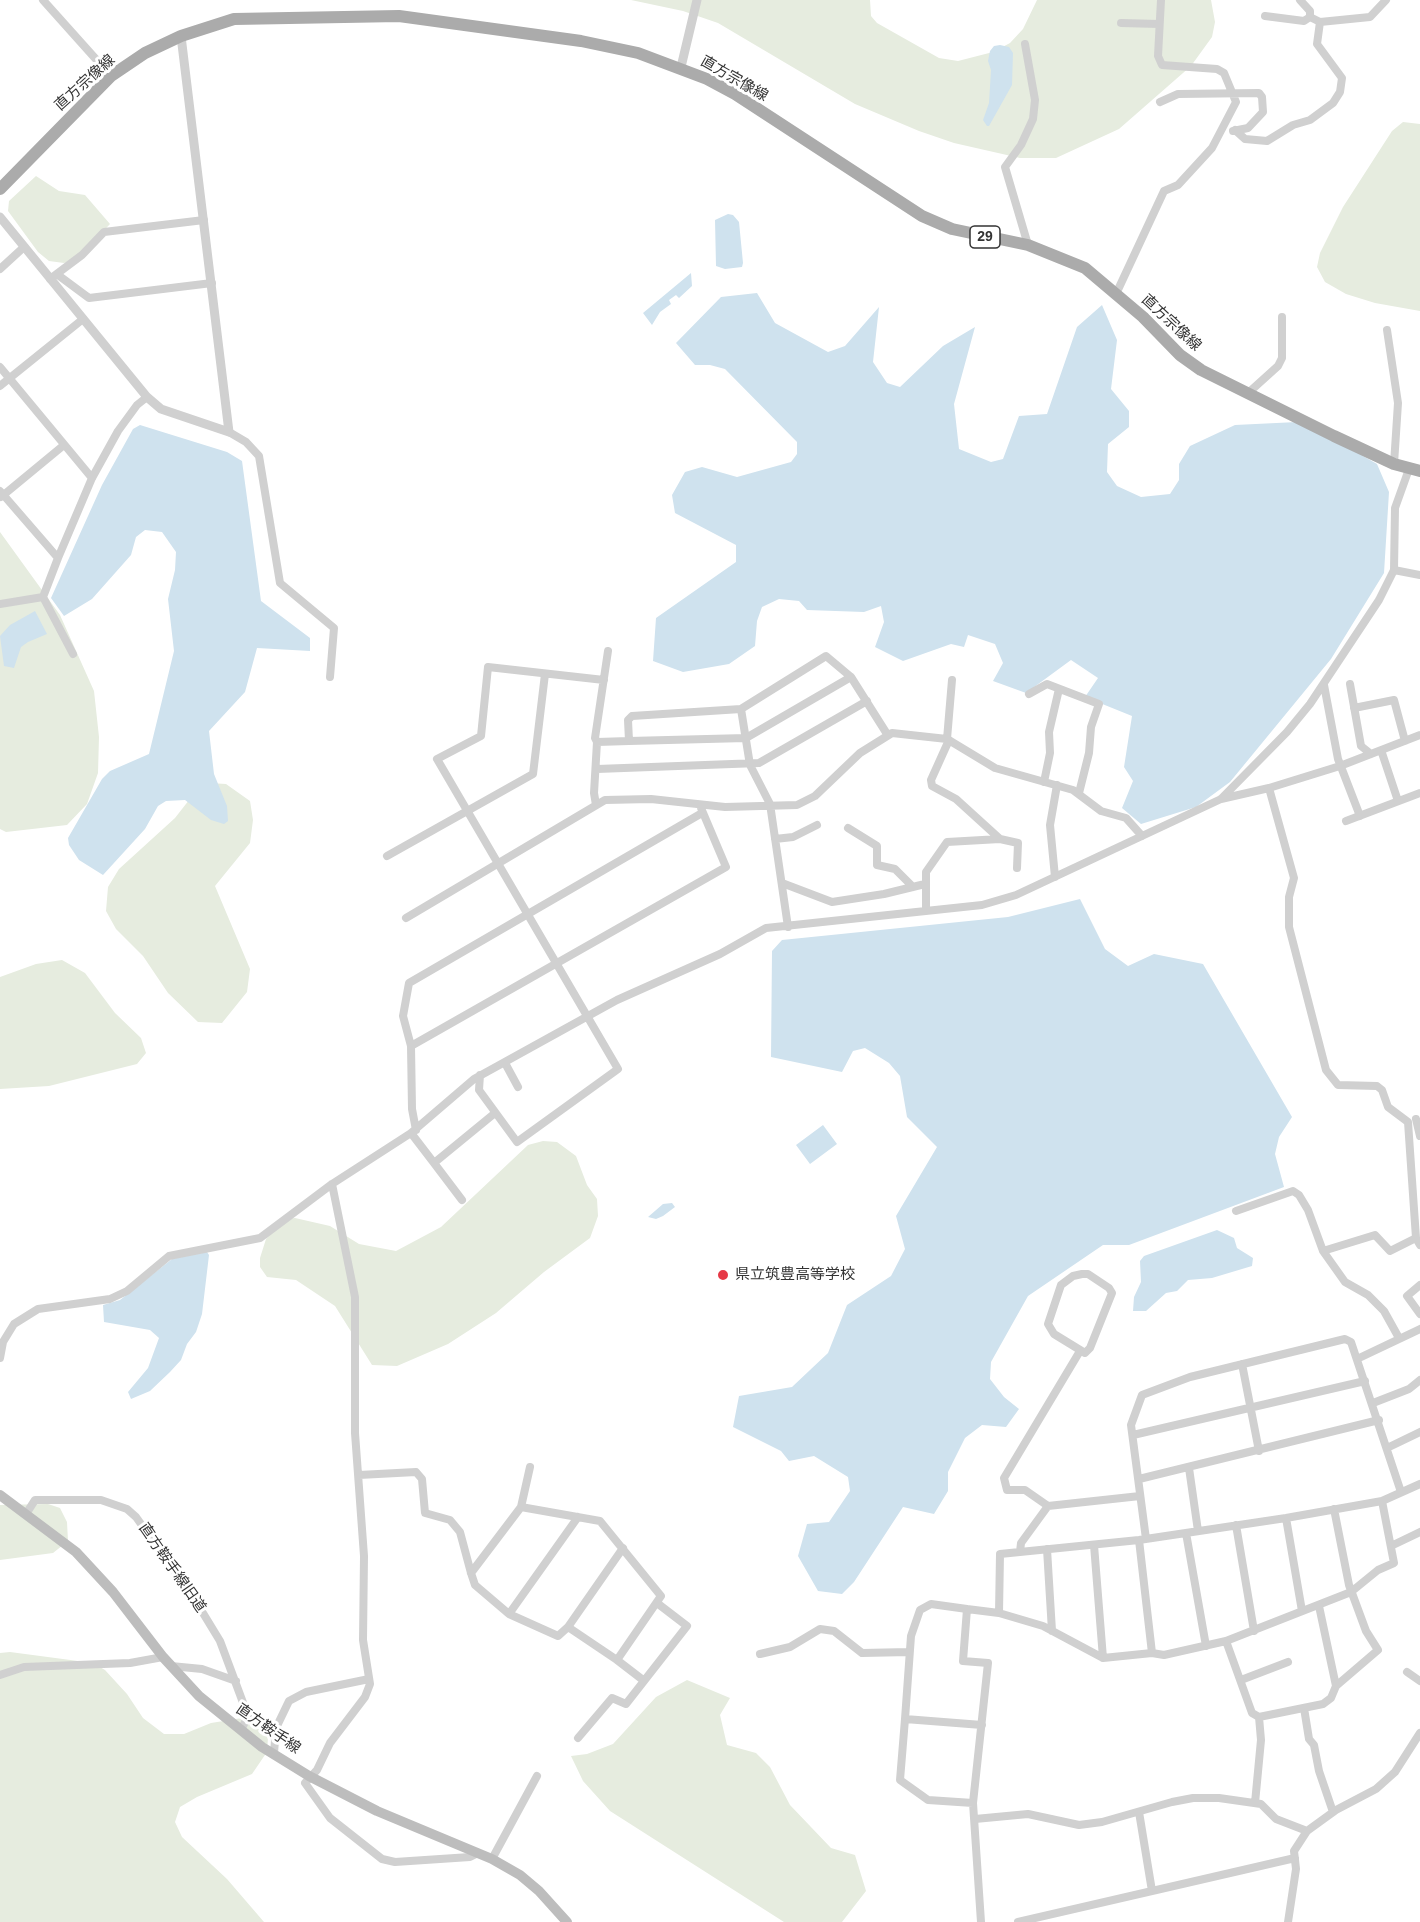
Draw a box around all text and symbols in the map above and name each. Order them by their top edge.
street label: 直方宗像線 [51,51,119,115]
street label: 直方宗像線 [697,52,771,106]
road number: 29 [970,226,1000,248]
street label: 直方宗像線 [1137,291,1205,355]
place label: 県立筑豊高等学校 [735,1266,855,1284]
marker: 県立筑豊高等学校 [716,1268,730,1282]
street label: 直方鞍手線旧道 [135,1520,209,1616]
street label: 直方鞍手線 [232,1700,304,1758]

